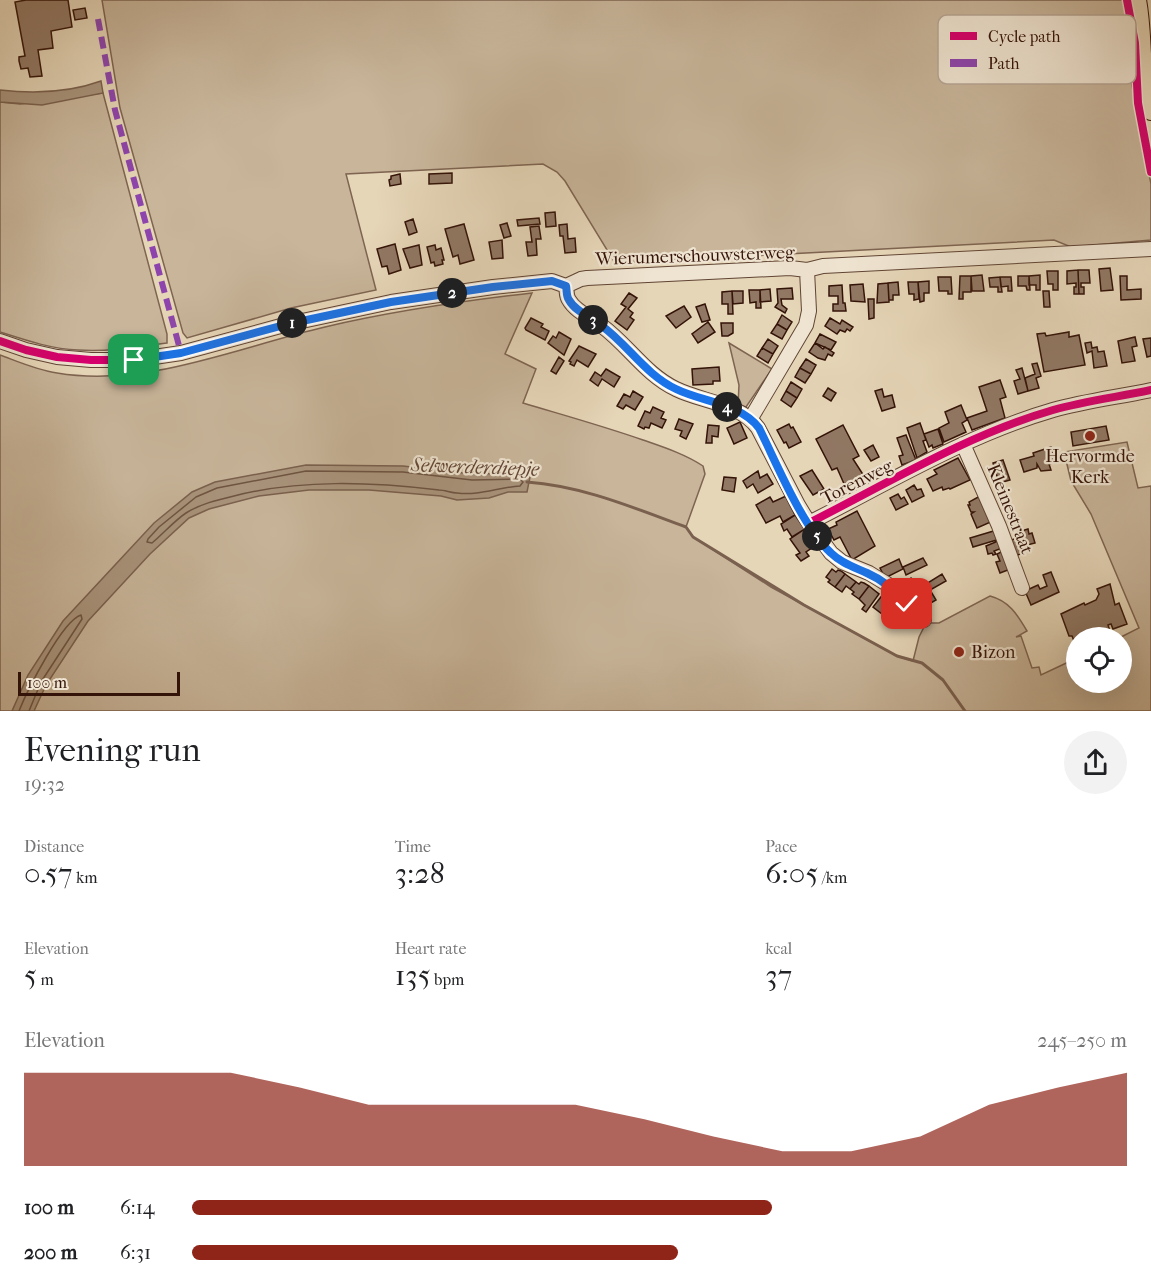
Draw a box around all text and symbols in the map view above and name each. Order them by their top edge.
legend [938,15,1136,84]
text: Cycle path [988,27,1060,46]
text: Path [988,54,1020,73]
street label: Wierumerschouwsterweg [594,242,795,270]
pin: 2 [437,278,467,308]
text: 2 [448,283,456,302]
pin: 3 [578,305,608,335]
pin: 1 [277,308,307,338]
text: 3 [590,310,596,329]
text: 1 [289,313,295,332]
pin [108,334,159,385]
icon: arrive [117,343,150,376]
pin: 4 [712,392,742,422]
text: 4 [722,397,732,416]
marker: Hervormde Kerk [1083,429,1097,443]
place label: Hervormde Kerk [1045,446,1135,488]
water label: Selwerderdiepje [410,453,540,481]
street label: Torenweg [818,455,897,509]
street label: Kleinestraat [982,461,1038,558]
pin: 5 [802,521,832,551]
text: 5 [814,526,820,545]
pin [881,578,932,629]
icon: check [890,587,923,620]
map controls [1066,627,1132,693]
button: locate [1066,627,1132,693]
place label: Bizon [971,642,1016,663]
marker: Bizon [952,645,966,659]
scale bar [18,669,180,696]
text: 100 m [27,673,67,692]
text: Evening run [24,731,201,770]
button: share [1064,731,1127,794]
text: 19:32 [24,773,65,796]
text: Distance [24,837,84,856]
text: Time [395,837,431,856]
text: Pace [765,837,797,856]
text: 0.57 [24,856,73,891]
text: 3:28 [395,856,445,891]
text: 6:05 [765,856,818,891]
text: km [73,868,98,887]
text: /km [818,868,847,887]
text: Elevation [24,939,89,958]
text: Heart rate [395,939,466,958]
text: kcal [765,939,792,958]
text: 5 [24,958,37,993]
text: 135 [395,958,431,993]
text: 37 [765,958,792,993]
text: m [37,970,54,989]
text: bpm [431,970,464,989]
text: Elevation [24,1029,105,1052]
text: 245–250 m [1037,1029,1127,1052]
text: 100 m [24,1196,74,1219]
text: 6:14 [120,1196,155,1219]
text: 200 m [24,1241,77,1264]
text: 6:31 [120,1241,151,1264]

